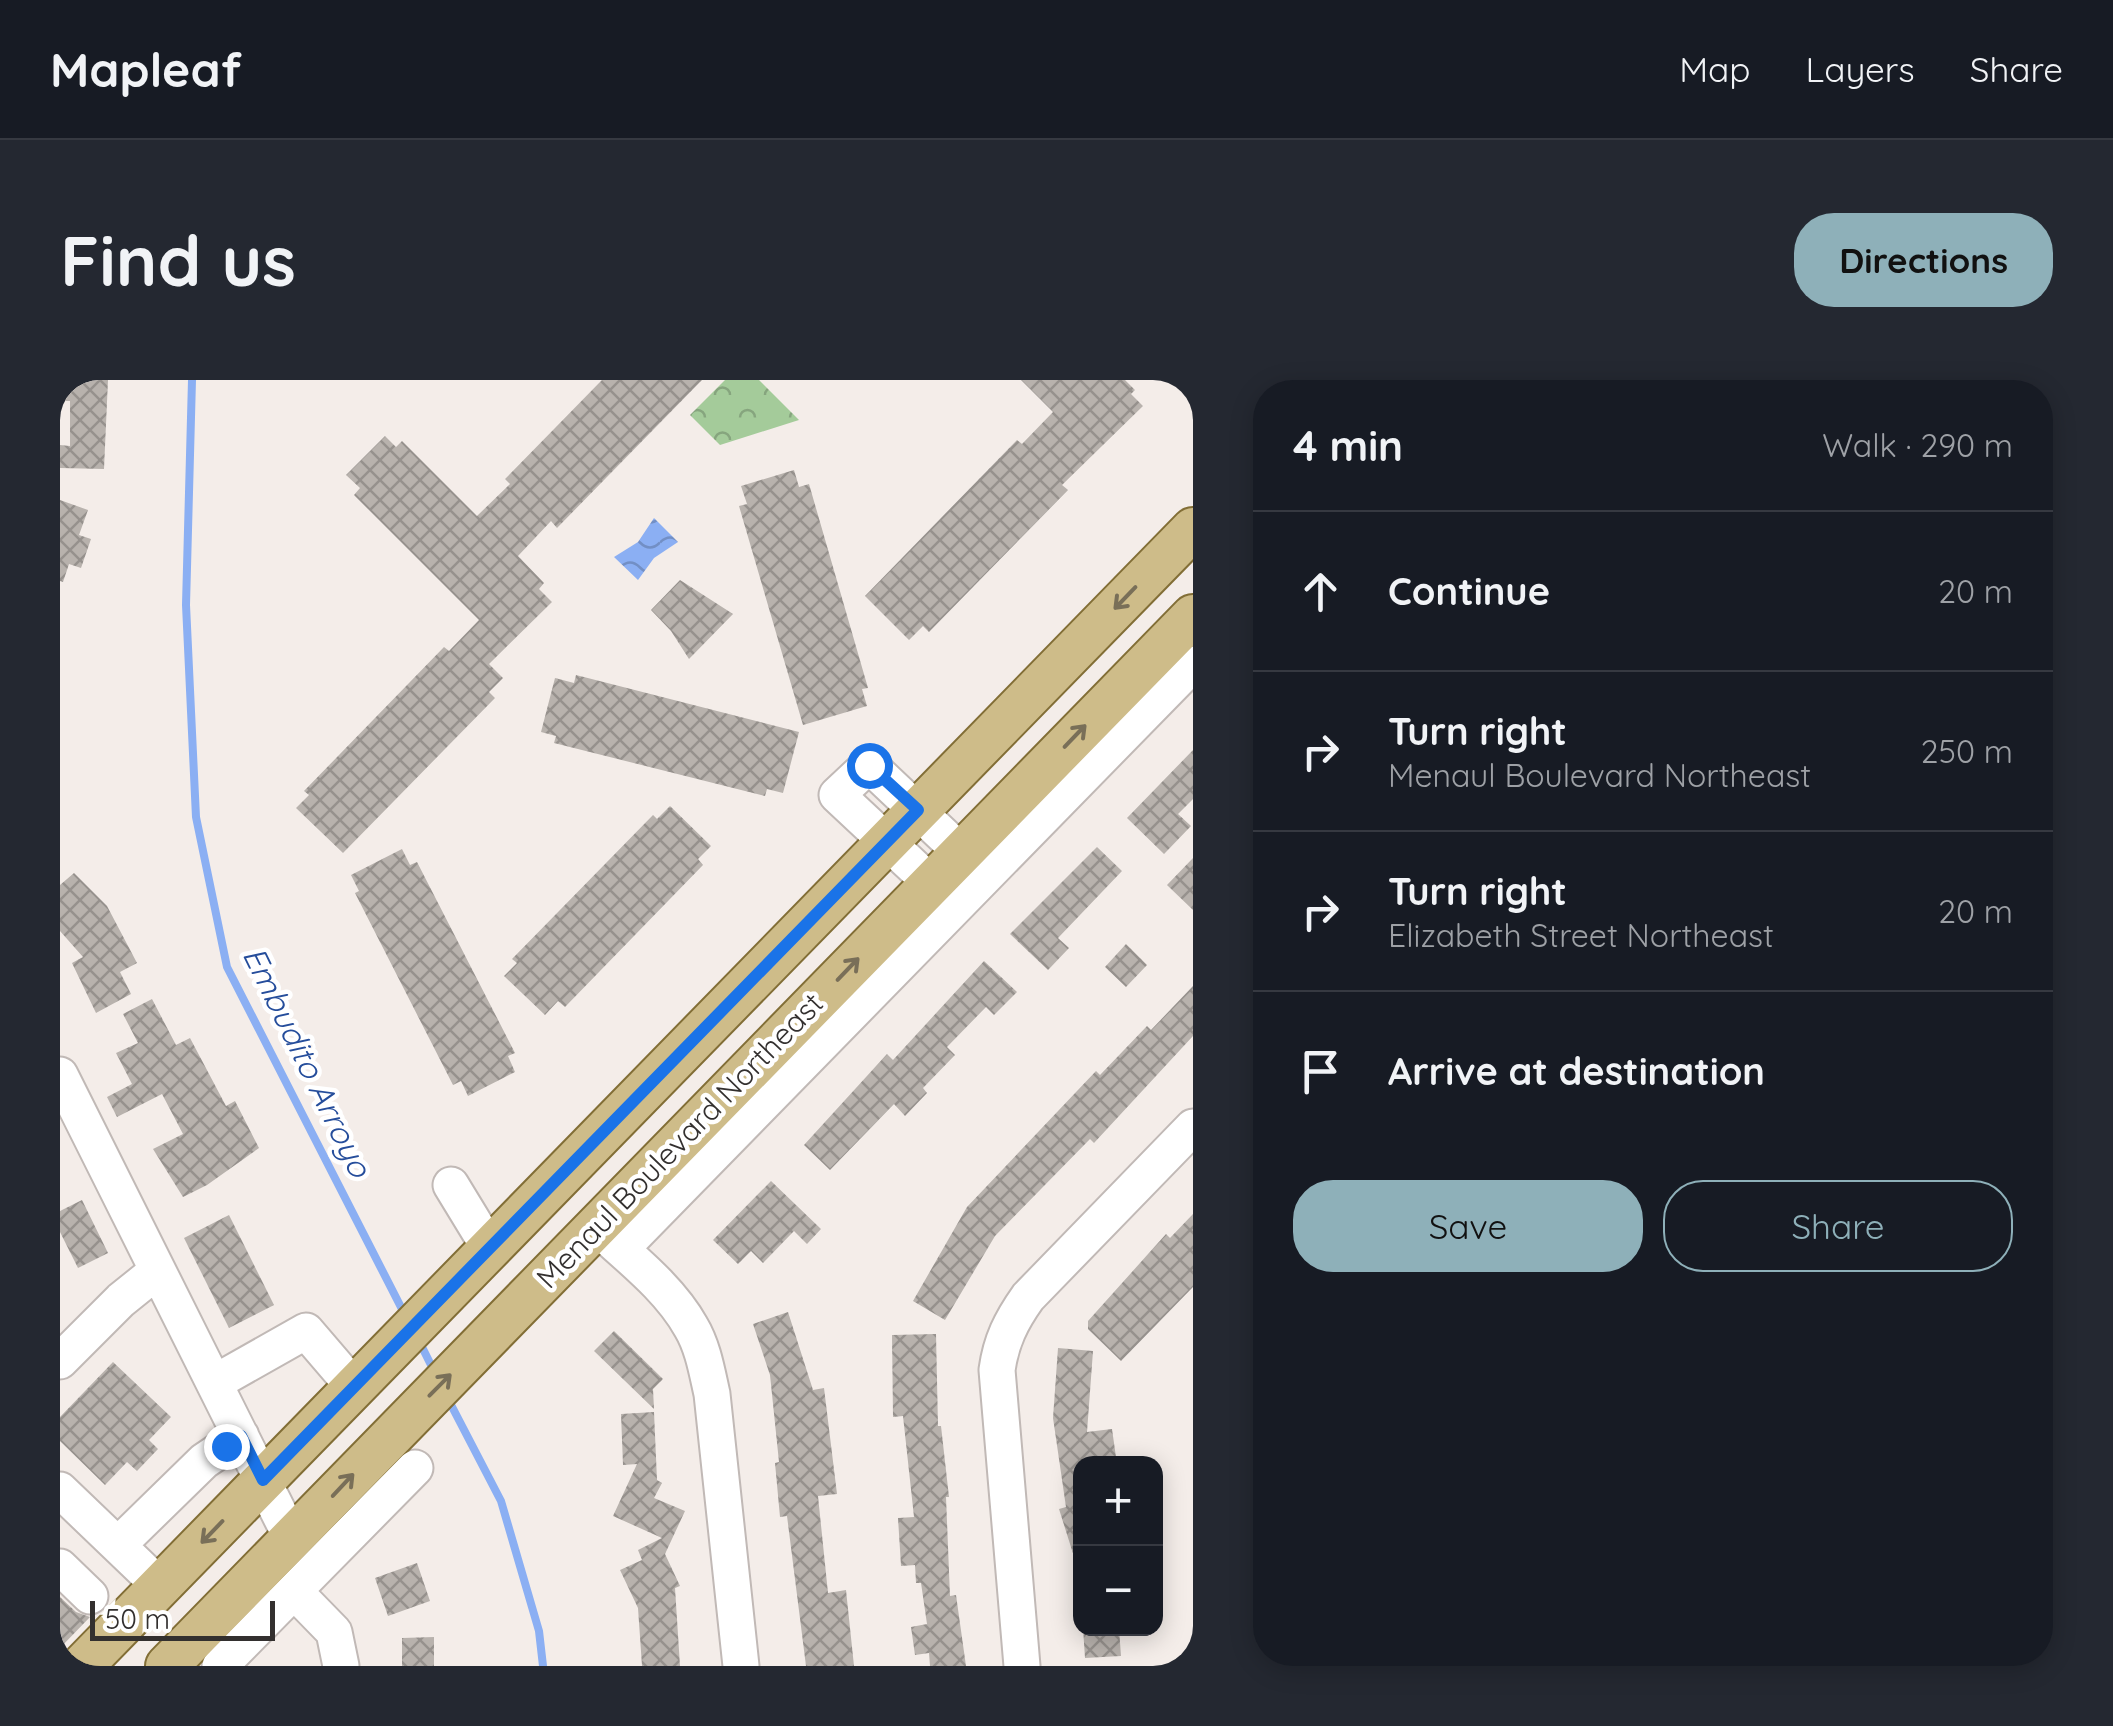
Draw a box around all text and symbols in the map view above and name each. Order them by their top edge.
text: Mapleaf [50,39,242,99]
text: Map [1679,47,1751,91]
text: Layers [1806,47,1915,91]
text: Share [1970,47,2063,91]
button: Directions [1794,213,2053,307]
text: Find us [60,216,296,304]
text: 4 min [1293,419,1403,472]
text: Walk · 290 m [1822,425,2013,465]
icon: ahead [1293,564,1348,619]
text: Continue [1388,567,1550,615]
text: 20 m [1938,571,2013,611]
one-way arrow [1113,586,1137,610]
text: Turn right [1388,707,1567,755]
icon: right [1293,724,1348,779]
one-way arrow [1063,725,1087,749]
text: 250 m [1921,731,2013,771]
route start [847,743,893,789]
text: Menaul Boulevard Northeast [1388,755,1811,795]
text: Turn right [1388,867,1567,915]
icon: right [1293,884,1348,939]
text: 20 m [1938,891,2013,931]
text: Elizabeth Street Northeast [1388,915,1774,955]
water label: Embudito Arroyo [235,940,382,1185]
one-way arrow [836,957,859,982]
street label: Menaul Boulevard Northeast [528,984,831,1296]
icon: arrive [1293,1044,1348,1099]
text: Arrive at destination [1388,1047,1765,1095]
button: Save [1293,1180,1643,1272]
button: Share [1663,1180,2013,1272]
one-way arrow [428,1373,452,1397]
route end [204,1424,250,1470]
map controls [1073,1456,1163,1636]
button: + [1073,1456,1163,1546]
one-way arrow [331,1473,354,1498]
one-way arrow [200,1520,224,1544]
button: − [1073,1546,1163,1636]
scale bar [90,1596,275,1640]
text: 50 m [105,1601,170,1636]

